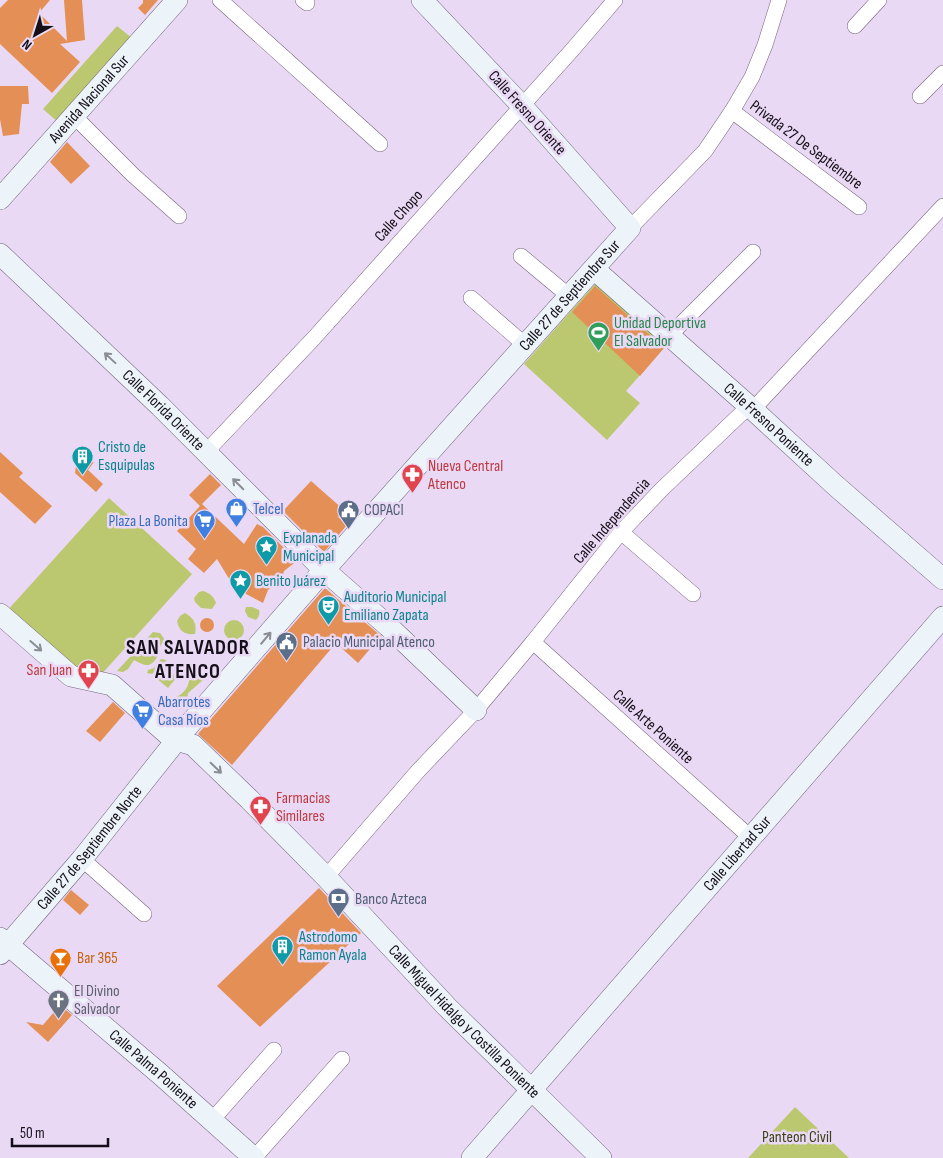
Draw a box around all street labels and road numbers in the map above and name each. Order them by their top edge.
street label: Avenida Nacional Sur [44,51,133,148]
street label: Calle Fresno Oriente [484,67,570,159]
street label: Privada 27 De Septiembre [746,96,866,194]
street label: Calle Chopo [371,186,427,246]
street label: Calle 27 de Septiembre Sur [515,236,625,355]
street label: Calle Florida Oriente [118,366,208,454]
street label: Calle Fresno Poniente [720,379,818,470]
street label: Calle Independencia [570,474,654,568]
street label: Calle Arte Poniente [609,686,697,768]
street label: Calle 27 de Septiembre Norte [33,782,146,914]
street label: Calle Libertad Sur [699,811,775,895]
street label: Calle Miguel Hidalgo y Costilla Poniente [385,941,544,1102]
street label: Calle Palma Poniente [105,1026,202,1113]

